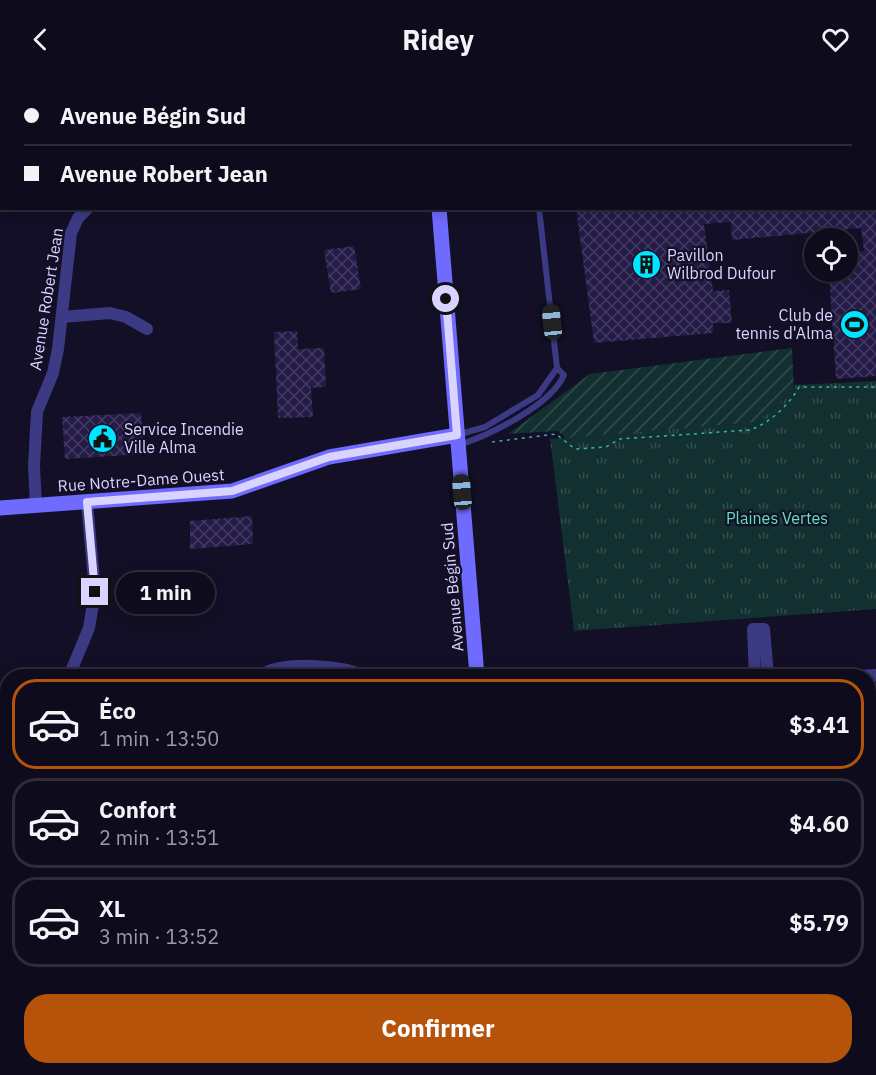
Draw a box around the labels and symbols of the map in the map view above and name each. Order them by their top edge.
street label: Avenue Robert Jean [25,226,67,372]
place label: Pavillon Wilbrod Dufour [667,245,776,283]
building icon: Pavillon Wilbrod Dufour [630,248,662,280]
route start [432,285,459,312]
car [541,303,563,341]
place label: Club de tennis d'Alma [735,305,833,343]
sports icon: Club de tennis d'Alma [838,308,870,340]
place label: Service Incendie Ville Alma [124,419,244,457]
public building icon: Service Incendie Ville Alma [87,422,119,454]
street label: Rue Notre-Dame Ouest [57,464,225,496]
car [451,473,473,511]
park label: Plaines Vertes [726,508,828,528]
street label: Avenue Bégin Sud [436,522,468,652]
callout: 1 min [116,571,215,613]
route end [81,578,108,605]

